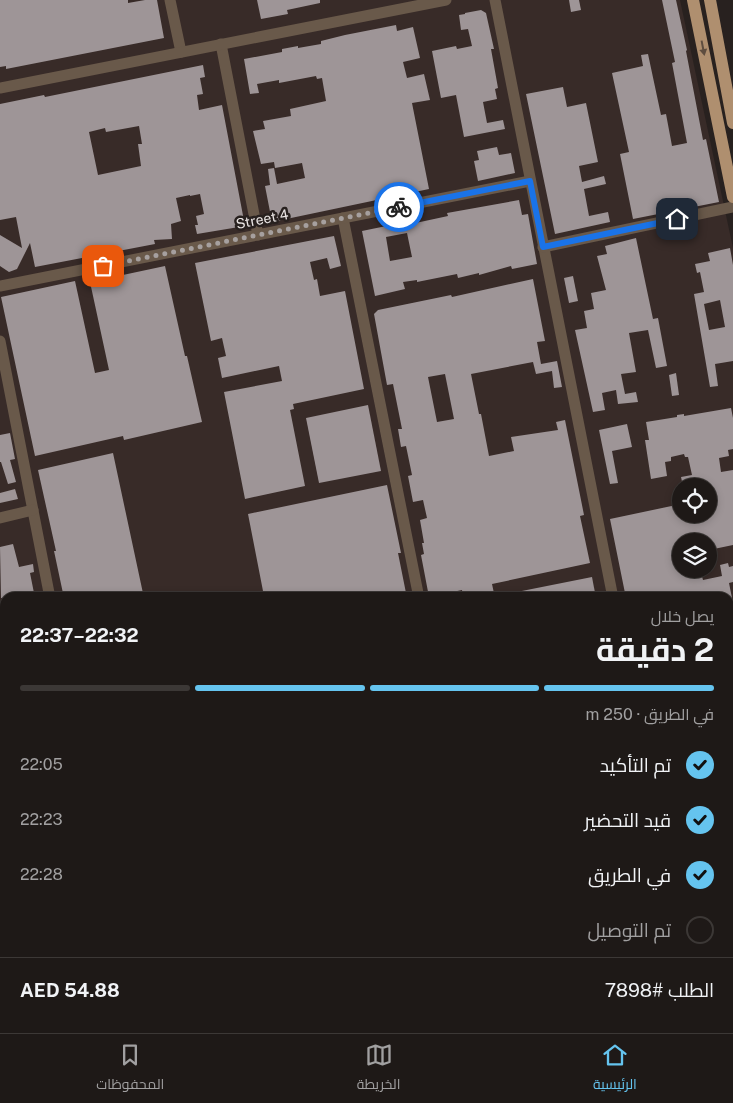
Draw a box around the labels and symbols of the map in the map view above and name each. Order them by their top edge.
one-way arrow [699,40,707,55]
courier [374,182,424,232]
pin [656,198,698,240]
street label: Street 4 [234,206,290,232]
pin [82,245,124,287]

